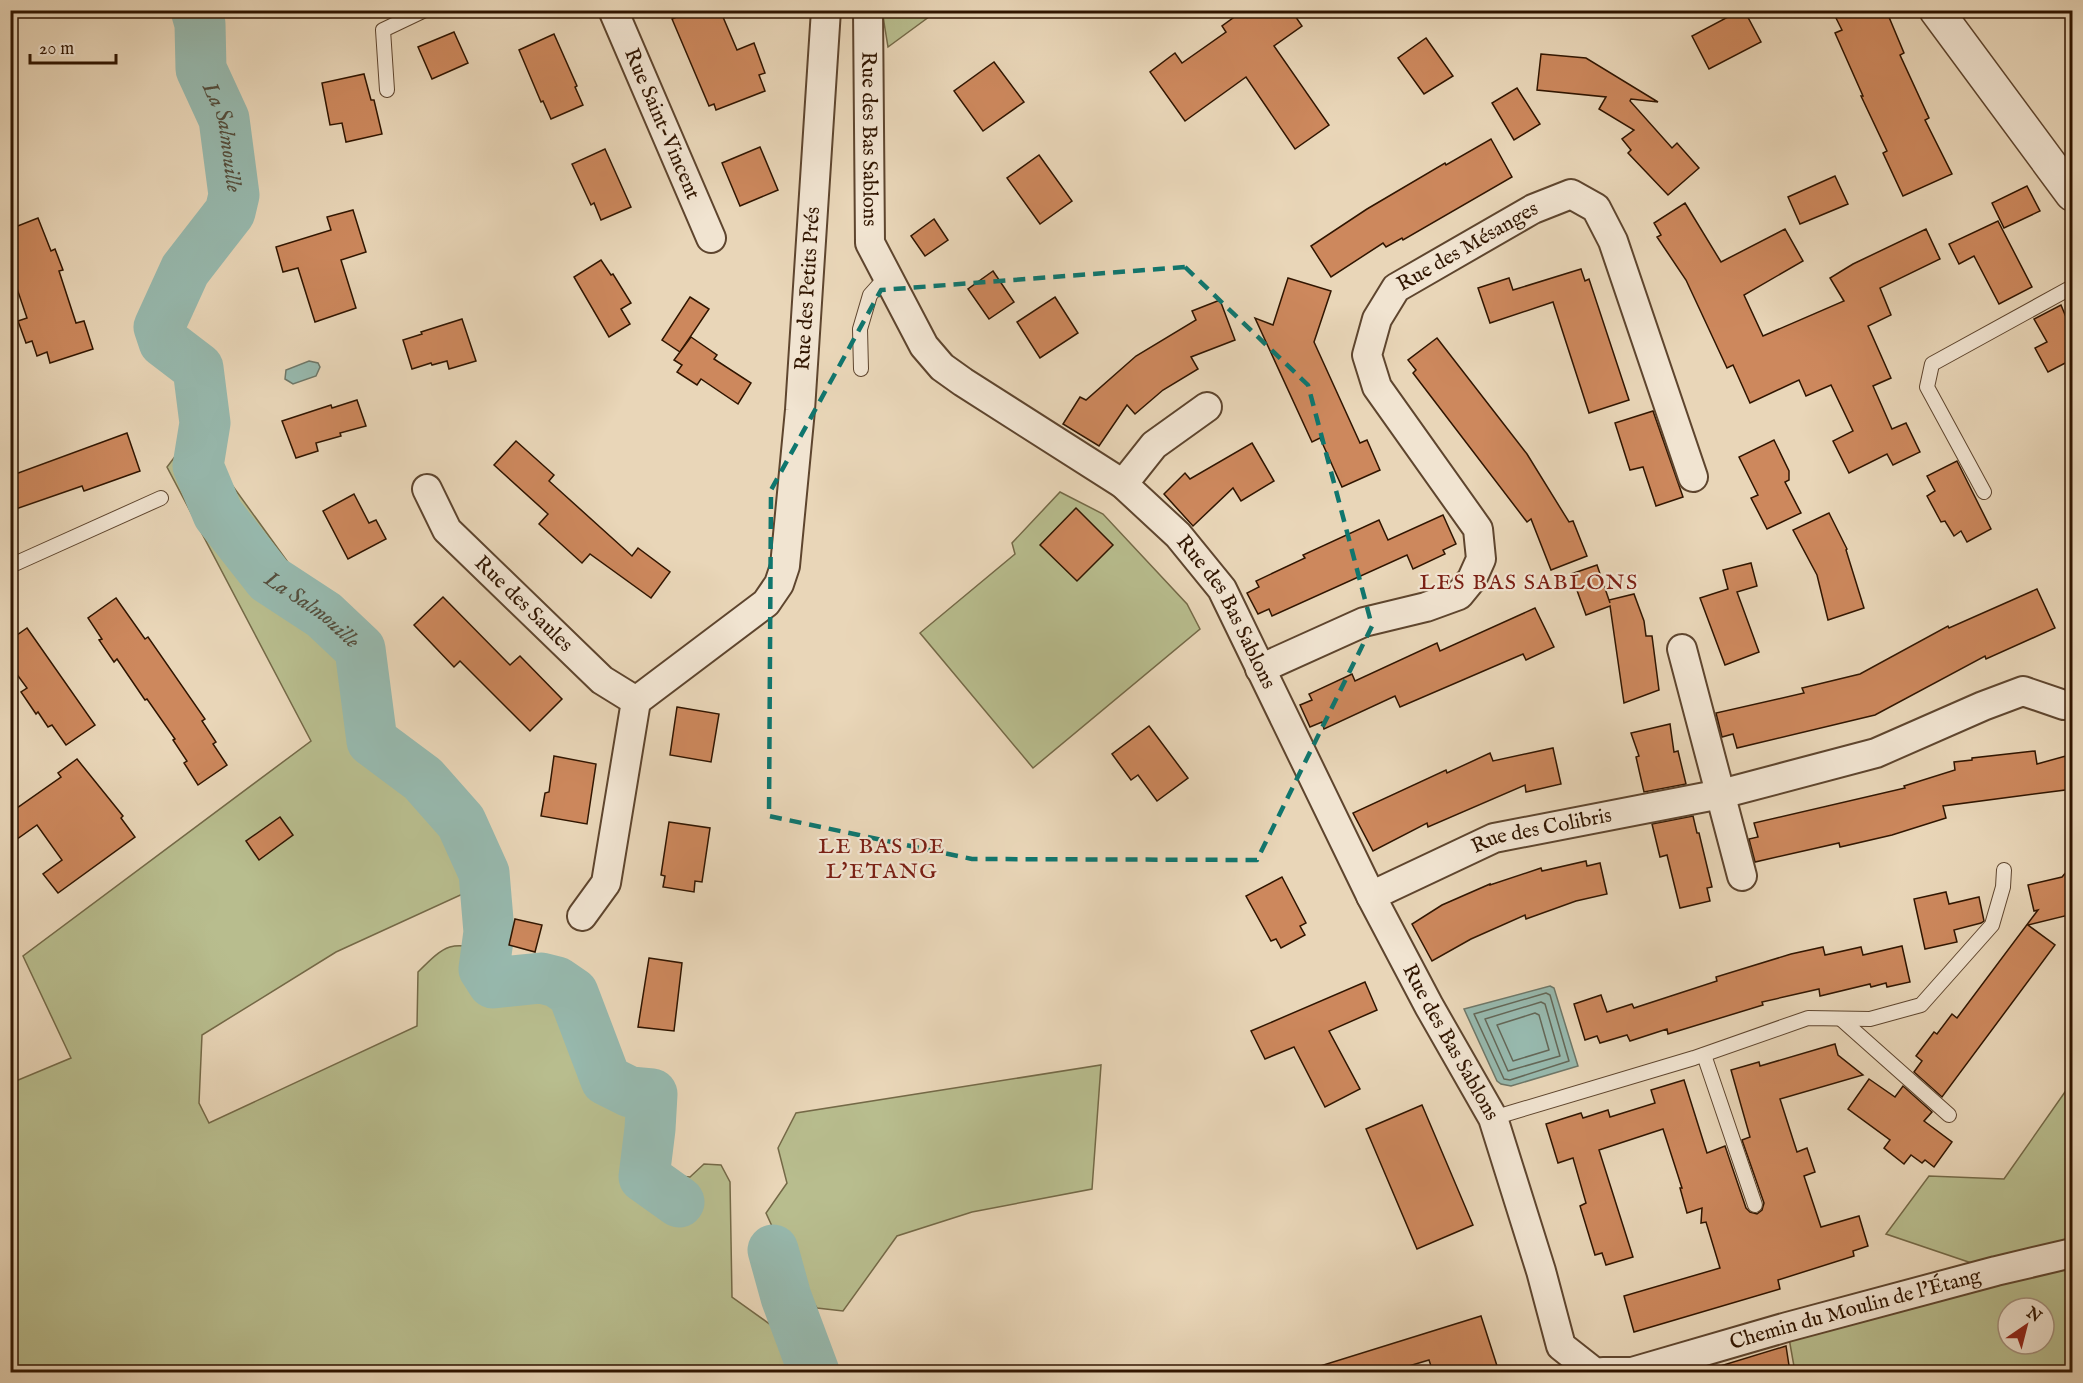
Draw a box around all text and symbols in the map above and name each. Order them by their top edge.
scale bar [30,27,116,65]
text: 20 m [39,38,74,61]
street label: Rue Saint-Vincent [618,44,706,204]
street label: Rue des Bas Sablons [855,51,883,227]
water label: La Salmouille [195,77,248,194]
street label: Rue des Mésanges [1392,195,1542,298]
street label: Rue des Petits Prés [789,206,827,372]
street label: Rue des Bas Sablons [1170,529,1282,693]
street label: Rue des Saules [468,550,579,658]
water label: La Salmouille [258,565,366,655]
district label: LES BAS SABLONS [1419,569,1639,597]
street label: Rue des Colibris [1467,802,1614,860]
district label: LE BAS DE L'ETANG [818,833,946,886]
street label: Rue des Bas Sablons [1396,960,1505,1125]
street label: Chemin du Moulin de l'Étang [1726,1262,1985,1356]
north arrow [1996,1296,2056,1356]
text: N [2021,1303,2045,1328]

